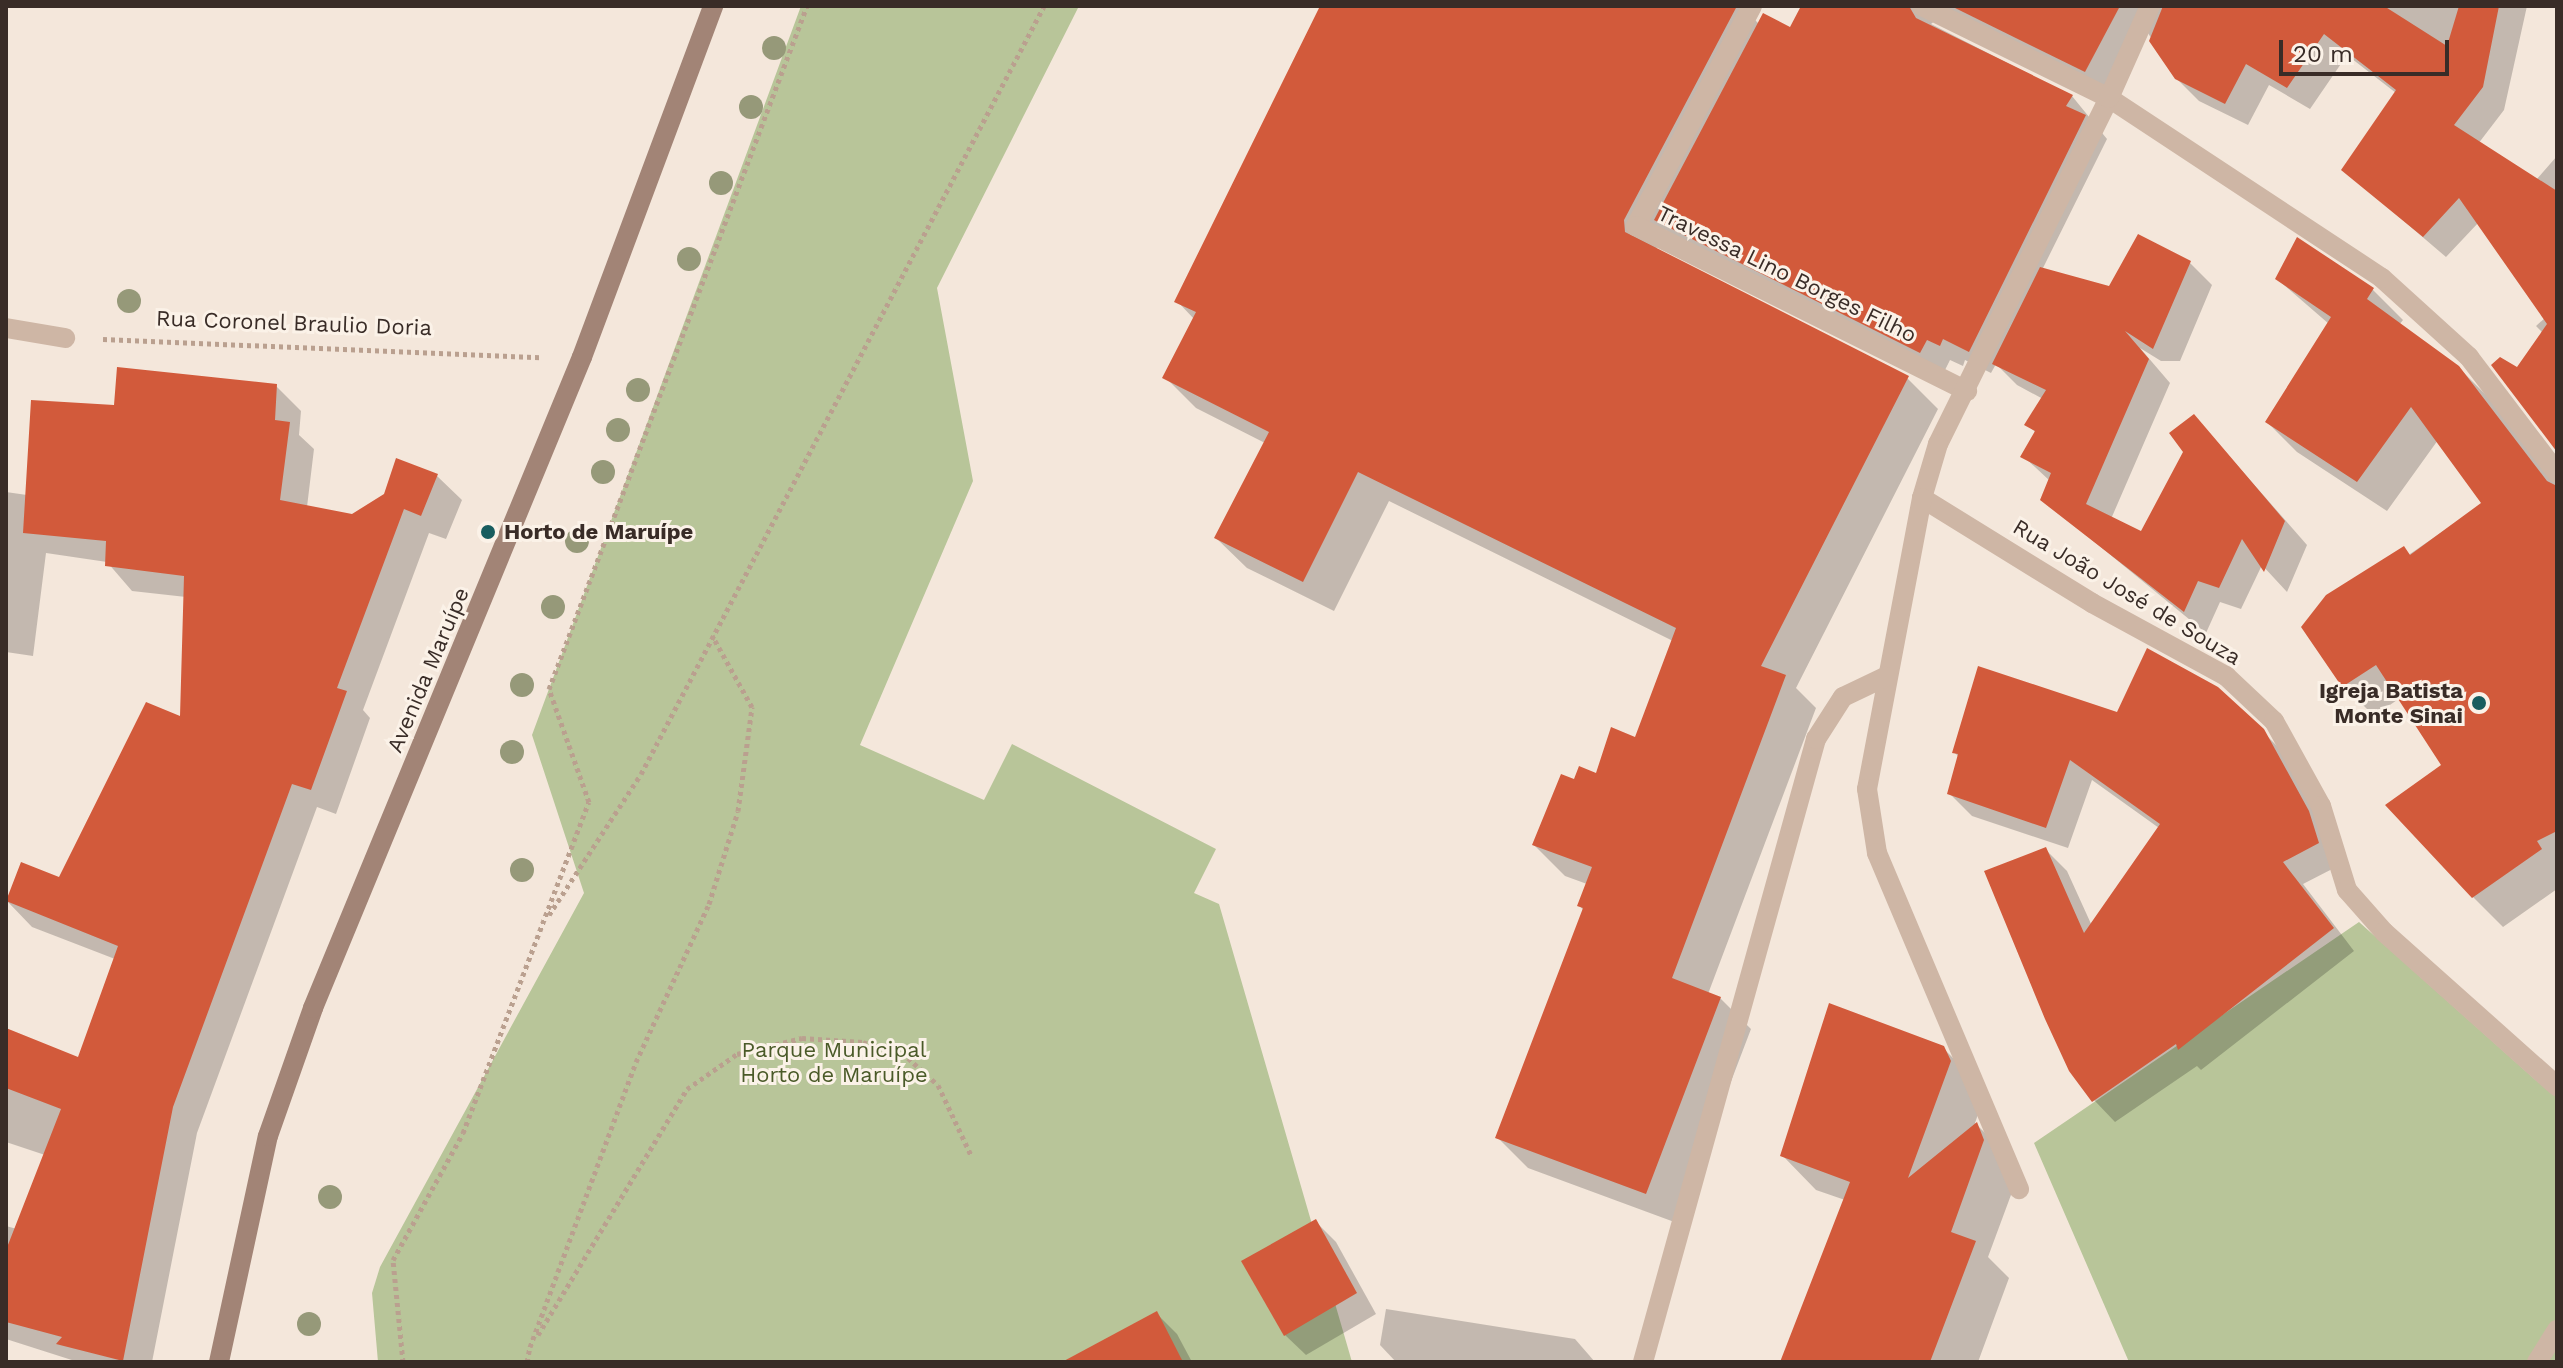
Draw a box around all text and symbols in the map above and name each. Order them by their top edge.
scale bar [2283,24,2453,74]
text: 20 m [2293,40,2353,68]
street label: Travessa Lino Borges Filho [1653,200,1921,348]
street label: Rua Coronel Braulio Doria [155,305,433,341]
street label: Rua João José de Souza [2008,513,2246,671]
place label: Horto de Maruípe [504,519,693,545]
marker: Horto de Maruípe [479,523,497,541]
street label: Avenida Maruípe [381,583,475,757]
place label: Igreja Batista Monte Sinai [2319,677,2463,728]
marker: Igreja Batista Monte Sinai [2470,694,2488,712]
park label: Parque Municipal Horto de Maruípe [740,1036,928,1088]

